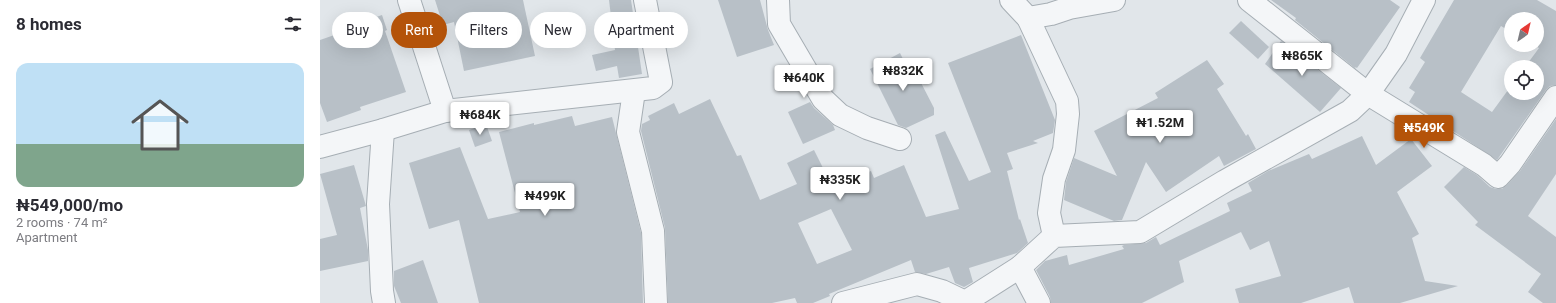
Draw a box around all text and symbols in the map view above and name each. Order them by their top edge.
chip: Buy [332,12,383,48]
chip: Rent [391,12,447,48]
chip: Filters [455,12,522,48]
chip: New [530,12,586,48]
chip: Apartment [594,12,688,48]
north arrow [1504,12,1544,52]
map controls [1504,12,1544,100]
icon: filters [282,13,304,35]
text: 8 homes [16,14,82,34]
pin: ₦865K [1274,43,1330,77]
text: ₦865K [1281,48,1323,63]
pin: ₦832K [875,58,931,92]
button: locate [1504,60,1544,100]
text: ₦832K [882,63,924,78]
pin: ₦640K [776,65,832,99]
text: ₦640K [783,70,825,85]
icon: home [124,89,196,161]
pin: ₦684K [452,102,508,136]
text: ₦684K [459,107,501,122]
pin: ₦1.52M [1127,110,1193,144]
text: ₦1.52M [1136,115,1184,130]
pin: ₦549K [1396,115,1452,149]
text: ₦549K [1403,120,1445,135]
pin: ₦335K [812,167,868,201]
text: ₦335K [819,172,861,187]
pin: ₦499K [517,183,573,217]
text: ₦499K [524,188,566,203]
text: ₦549,000/mo [16,195,123,215]
text: 2 rooms · 74 m² [16,215,108,230]
text: Apartment [16,230,78,245]

